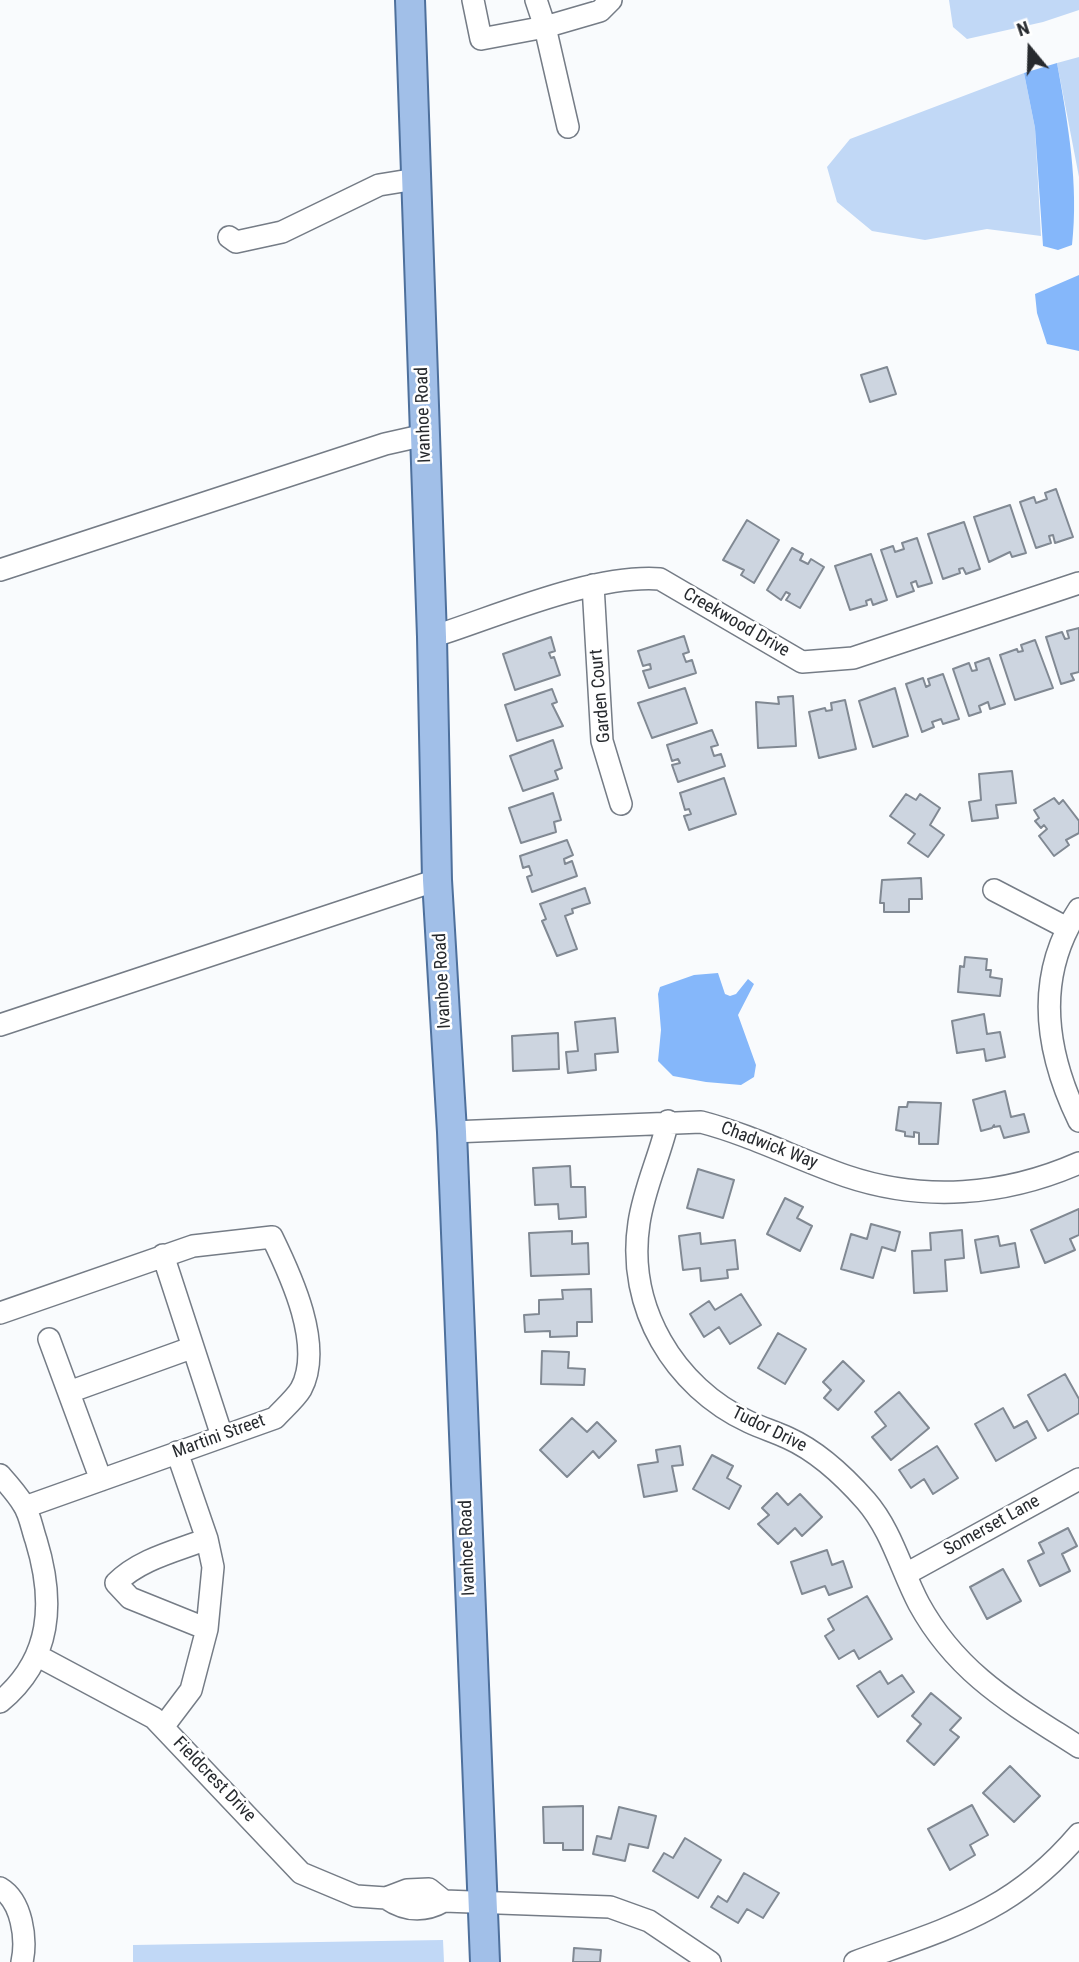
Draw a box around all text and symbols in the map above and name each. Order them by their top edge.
north arrow [995,14,1065,84]
text: N [1014,16,1032,41]
street label: Ivanhoe Road [412,367,436,463]
street label: Creekwood Drive [679,584,793,662]
street label: Garden Court [586,648,616,744]
street label: Ivanhoe Road [430,933,456,1029]
street label: Chadwick Way [717,1118,821,1174]
street label: Tudor Drive [728,1403,810,1457]
street label: Martini Street [170,1410,268,1464]
street label: Somerset Lane [940,1491,1044,1561]
street label: Ivanhoe Road [456,1500,480,1596]
street label: Fieldcrest Drive [168,1733,260,1827]

